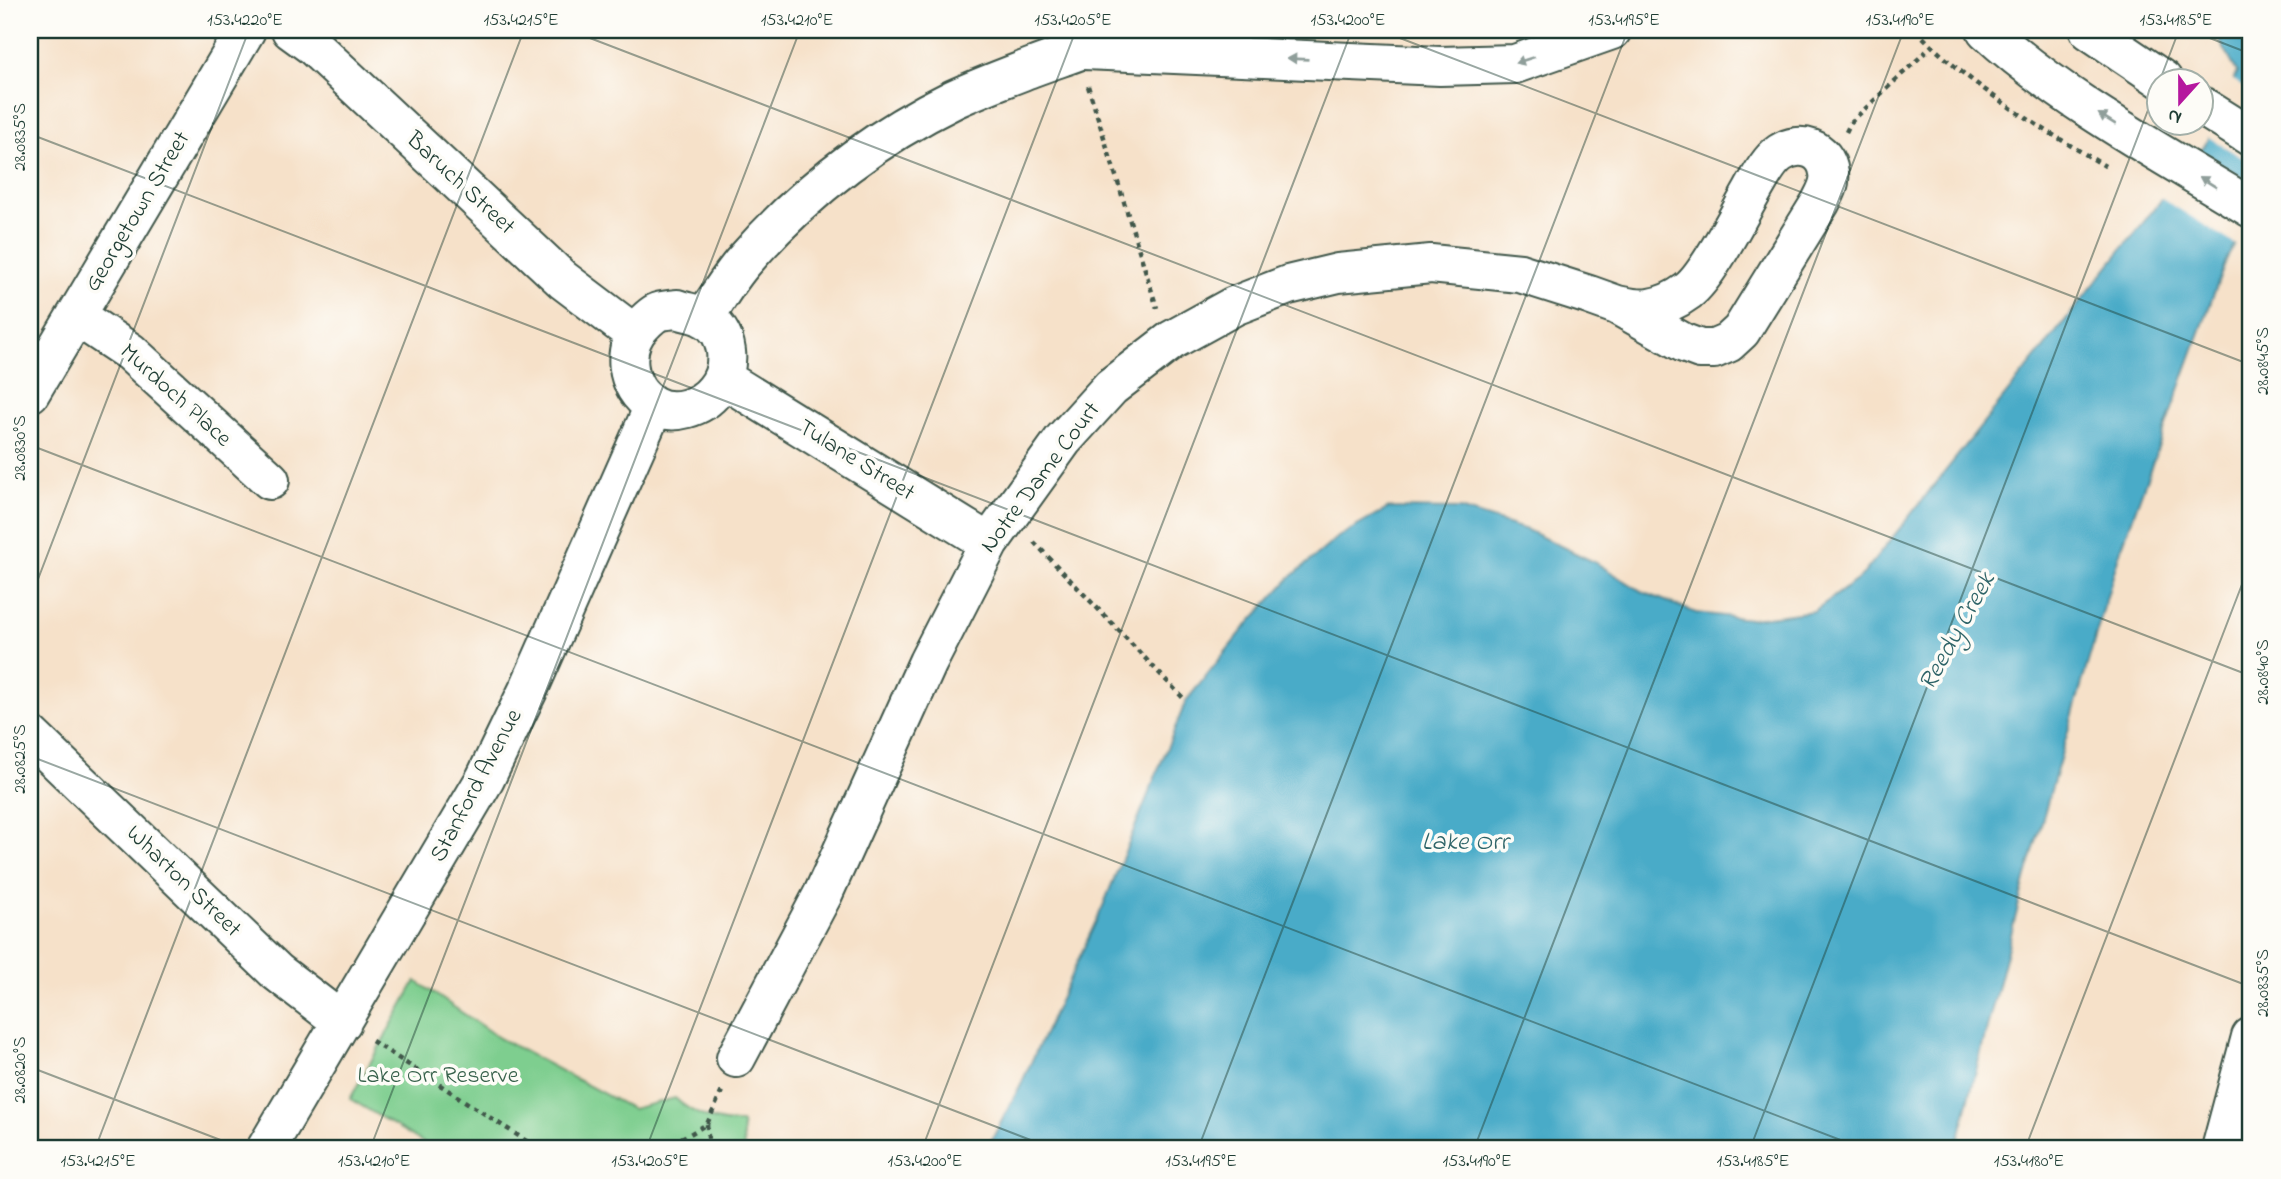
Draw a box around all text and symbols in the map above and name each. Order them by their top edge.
text: 153.4220°E [207,8,283,34]
text: 153.4215°E [483,8,559,34]
text: 153.4210°E [761,8,833,34]
text: 153.4205°E [1034,8,1112,34]
text: 153.4200°E [1311,8,1385,34]
text: 153.4195°E [1588,8,1660,34]
text: 153.4190°E [1865,8,1935,34]
text: 153.4185°E [2139,8,2213,34]
one-way arrow [1287,54,1309,65]
one-way arrow [1514,55,1535,66]
north arrow [2144,66,2214,136]
text: N [2164,101,2186,130]
text: 28.0835°S [8,103,34,171]
one-way arrow [2098,112,2117,125]
street label: Baruch Street [397,123,523,244]
street label: Georgetown Street [76,125,200,299]
one-way arrow [2199,175,2218,188]
text: 28.0845°S [2251,327,2277,395]
street label: Murdoch Place [111,336,239,456]
street label: Notre Dame Court [972,395,1110,561]
street label: Tulane Street [791,411,921,511]
text: 28.0830°S [8,415,34,481]
water label: Reedy Creek [1910,564,2007,698]
text: 28.0840°S [2251,639,2277,705]
street label: Stanford Avenue [422,703,532,869]
text: 28.0825°S [8,724,34,794]
street label: Wharton Street [117,818,249,946]
water label: Lake Orr [1422,824,1511,862]
text: 28.0835°S [2251,949,2277,1017]
text: 28.0820°S [8,1037,34,1104]
park label: Lake Orr Reserve [358,1059,519,1094]
text: 153.4215°E [60,1149,136,1175]
text: 153.4210°E [338,1149,410,1175]
text: 153.4205°E [611,1149,689,1175]
text: 153.4200°E [888,1149,962,1175]
text: 153.4195°E [1165,1149,1237,1175]
text: 153.4190°E [1442,1149,1512,1175]
text: 153.4185°E [1716,1149,1790,1175]
text: 153.4180°E [1994,1149,2064,1175]

